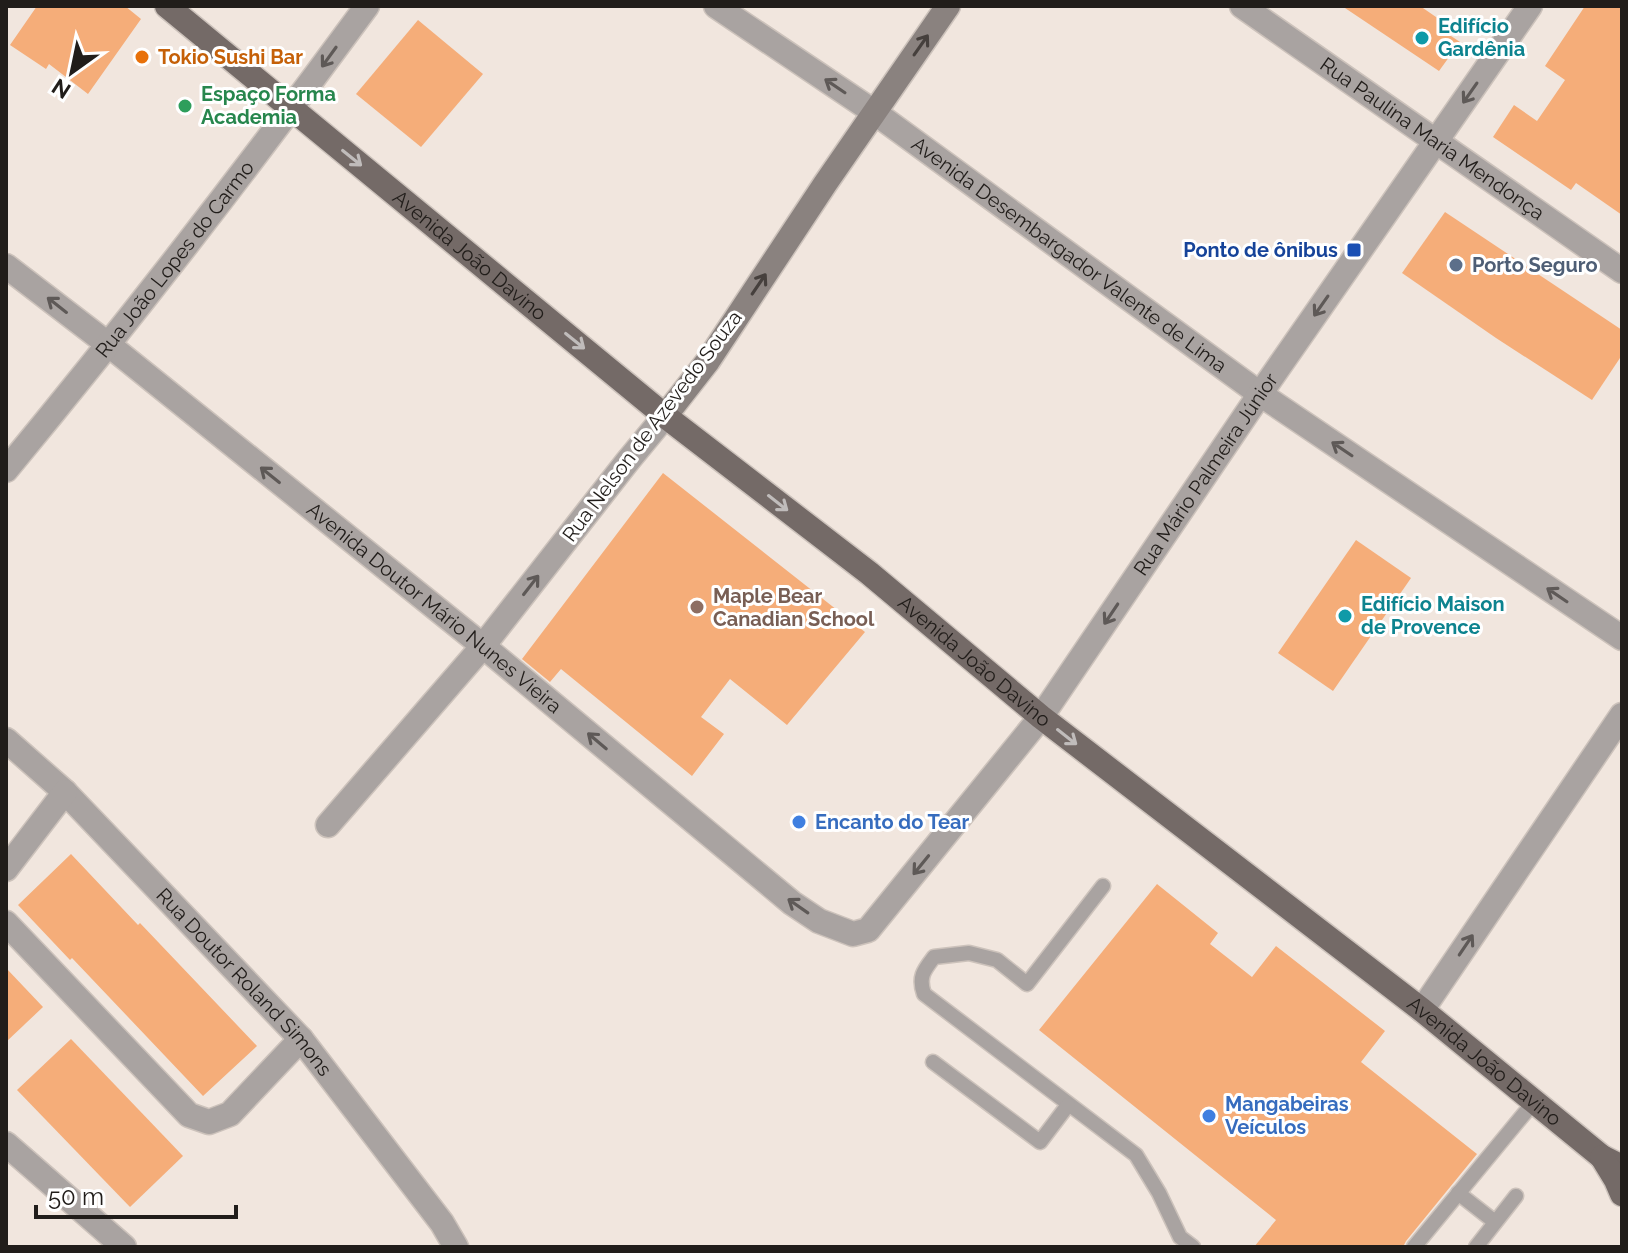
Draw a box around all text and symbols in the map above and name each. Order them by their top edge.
place label: Edifício Gardênia [1438,14,1525,61]
marker: Edifício Gardênia [1413,29,1431,47]
north arrow [32,32,112,112]
one-way arrow [913,35,929,57]
place label: Tokio Sushi Bar [158,45,303,69]
one-way arrow [321,46,338,68]
marker: Tokio Sushi Bar [133,48,151,66]
street label: Rua Paulina Maria Mendonça [1316,52,1549,225]
text: N [47,73,75,104]
one-way arrow [824,78,846,94]
one-way arrow [1462,81,1478,103]
place label: Espaço Forma Academia [201,82,336,129]
marker: Espaço Forma Academia [176,97,194,115]
street label: Avenida Desembargador Valente de Lima [907,132,1231,378]
one-way arrow [341,150,362,167]
street label: Rua João Lopes do Carmo [90,156,259,362]
street label: Avenida João Davino [388,185,551,325]
place label: Ponto de ônibus [1183,238,1338,262]
marker: Ponto de ônibus [1345,241,1363,259]
place label: Porto Seguro [1472,253,1598,277]
marker: Porto Seguro [1447,256,1465,274]
one-way arrow [751,273,767,295]
one-way arrow [1313,295,1329,317]
one-way arrow [47,297,68,314]
street label: Rua Nelson de Azevedo Souza [557,306,747,546]
one-way arrow [564,332,585,350]
street label: Rua Mário Palmeira Júnior [1128,368,1283,580]
one-way arrow [1331,441,1354,457]
one-way arrow [260,466,281,483]
one-way arrow [767,494,788,511]
street label: Avenida Doutor Mário Nunes Vieira [302,497,567,718]
one-way arrow [522,575,540,596]
place label: Maple Bear Canadian School [713,584,875,631]
one-way arrow [1547,587,1569,603]
street label: Avenida João Davino [893,591,1056,732]
place label: Edifício Maison de Provence [1361,592,1504,639]
marker: Maple Bear Canadian School [688,598,706,616]
one-way arrow [1103,602,1119,624]
marker: Edifício Maison de Provence [1336,607,1354,625]
one-way arrow [1056,729,1077,746]
one-way arrow [587,732,608,750]
place label: Encanto do Tear [815,810,969,834]
marker: Encanto do Tear [790,813,808,831]
one-way arrow [912,854,930,875]
street label: Rua Doutor Roland Simons [151,883,337,1081]
one-way arrow [787,898,809,914]
one-way arrow [1457,935,1474,957]
street label: Avenida João Davino [1403,991,1566,1131]
place label: Mangabeiras Veículos [1225,1092,1349,1139]
marker: Mangabeiras Veículos [1200,1107,1218,1125]
scale bar [36,1169,236,1219]
text: 50 m [48,1182,104,1211]

